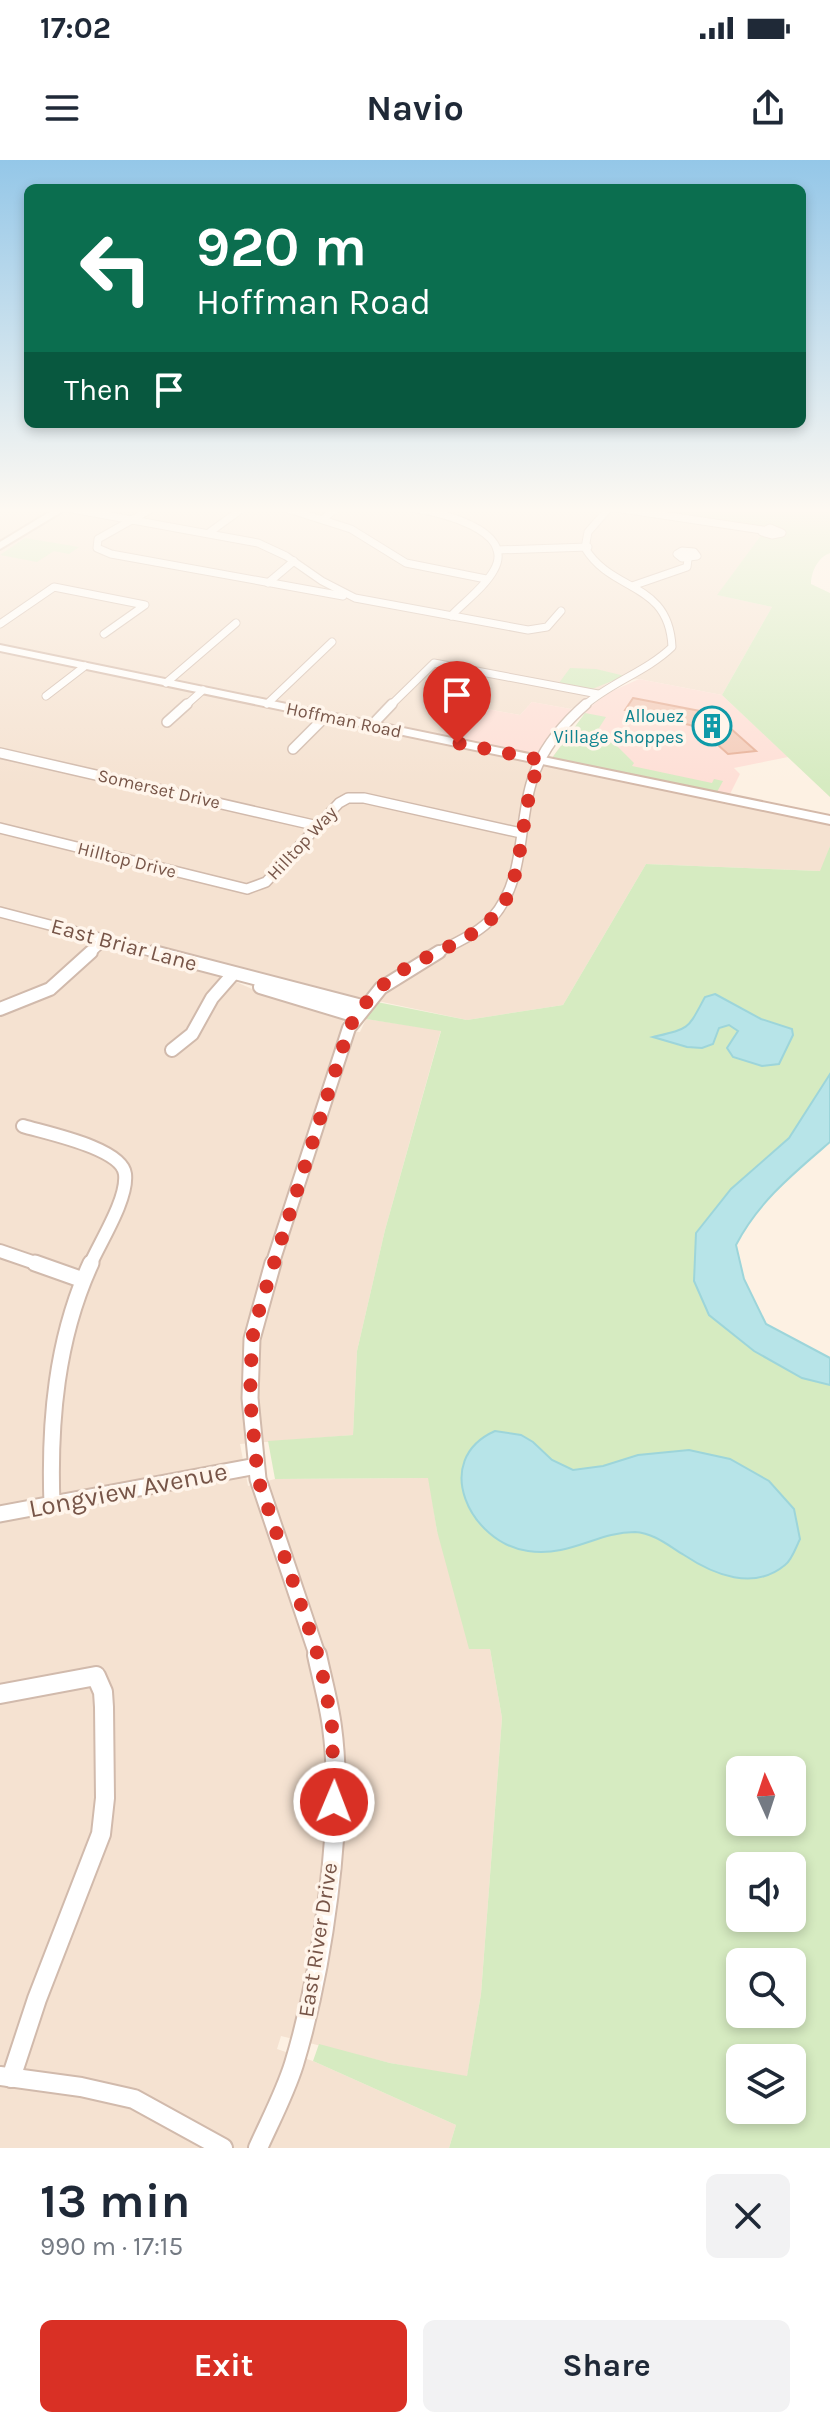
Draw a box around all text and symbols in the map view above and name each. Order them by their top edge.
text: 17:02 [40,10,111,46]
icon: menu [40,86,84,130]
icon: share [746,86,790,130]
text: Navio [366,87,464,129]
text: 920 m [196,214,367,279]
icon: left [64,216,168,320]
text: Hoffman Road [196,281,431,323]
icon: arrive [147,368,191,412]
text: Then [64,372,131,408]
pin [423,661,491,743]
icon: arrive [435,673,479,717]
street label: Hoffman Road [284,697,404,743]
place label: Allouez Village Shoppes [554,705,684,748]
building icon: Allouez Village Shoppes [691,705,733,747]
street label: Somerset Drive [96,764,222,814]
street label: Hilltop Way [262,801,342,884]
street label: Hilltop Drive [75,837,179,883]
street label: East Briar Lane [48,913,200,977]
street label: Longview Avenue [26,1456,230,1524]
north arrow [726,1756,806,1836]
map controls [726,1756,806,2124]
position arrow [292,1760,376,1844]
button: sound [726,1852,806,1932]
street label: East River Drive [293,1861,343,2019]
button: search [726,1948,806,2028]
button: layers [726,2044,806,2124]
text: 13 min [40,2173,190,2229]
button: close [706,2174,790,2258]
text: 990 m · 17:15 [40,2231,183,2262]
button: Exit [40,2320,407,2412]
button: Share [423,2320,790,2412]

